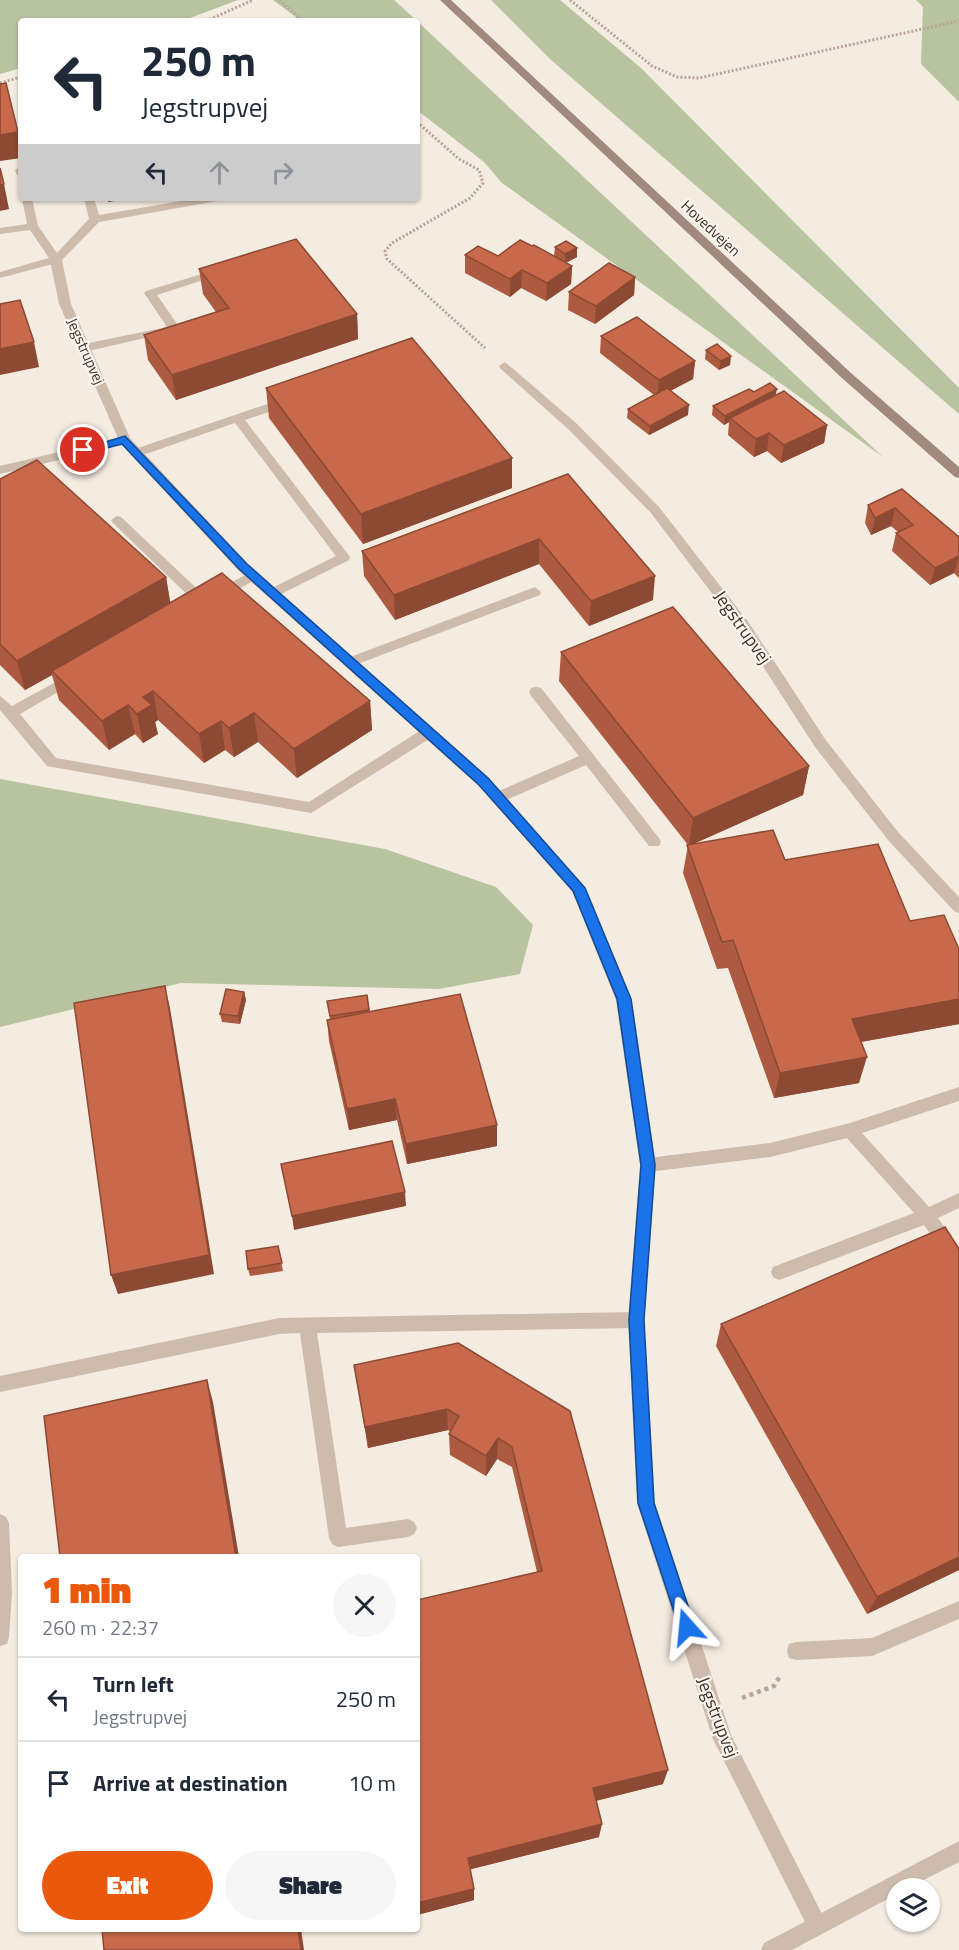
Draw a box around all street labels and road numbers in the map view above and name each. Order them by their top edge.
street label: Hovedvejen [676,194,746,262]
street label: Jegstrupvej [61,314,111,388]
street label: Jegstrupvej [708,585,778,669]
street label: Jegstrupvej [690,1673,746,1761]

